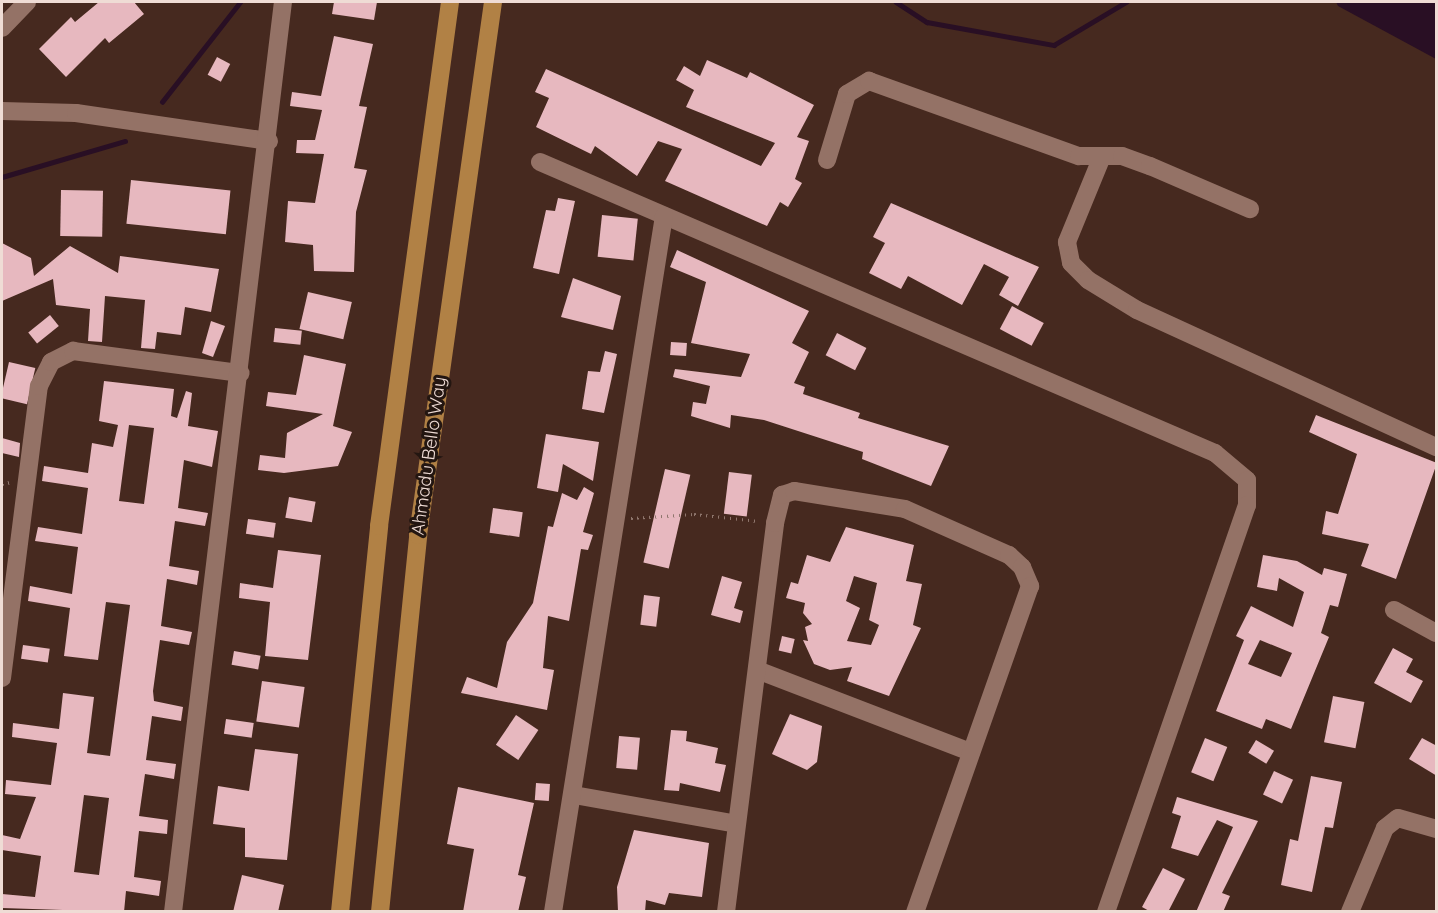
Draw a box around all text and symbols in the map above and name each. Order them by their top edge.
street label: Ahmadu Bello Way [407,375,451,537]

